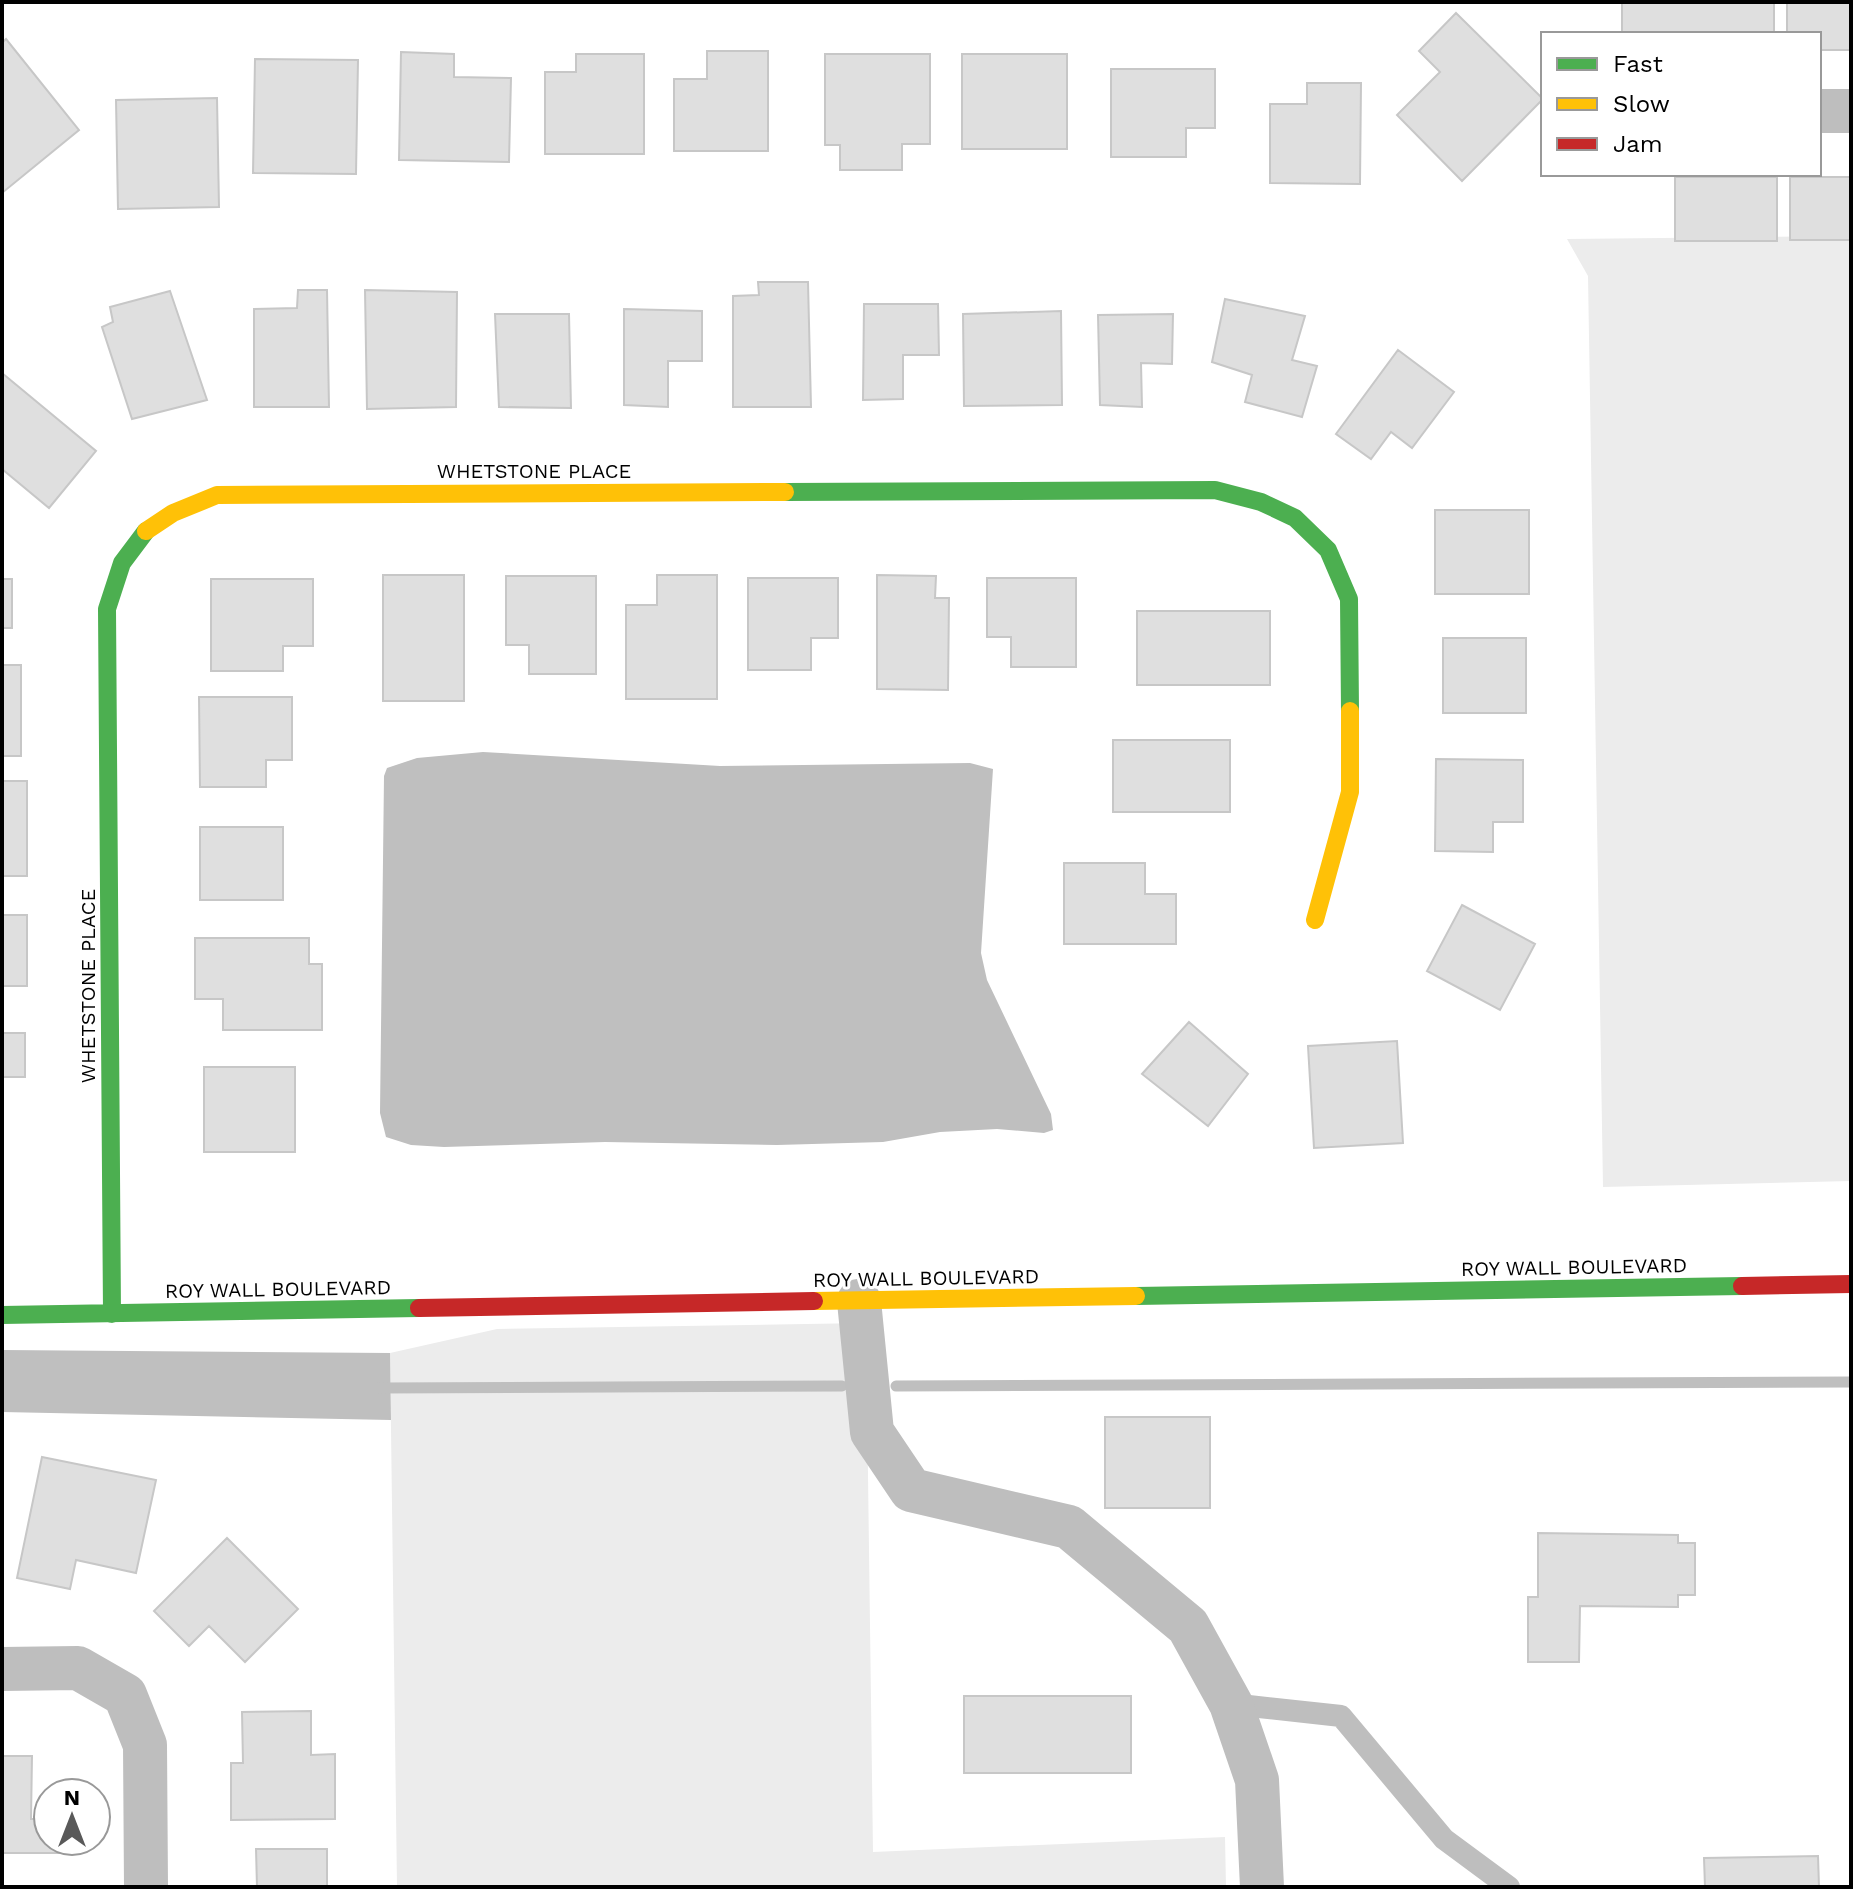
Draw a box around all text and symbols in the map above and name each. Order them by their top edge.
legend [1541,32,1821,176]
text: Fast [1613,50,1663,78]
text: Slow [1613,90,1670,118]
text: Jam [1613,130,1663,158]
street label: WHETSTONE PLACE [437,459,631,483]
street label: WHETSTONE PLACE [76,889,100,1083]
street label: ROY WALL BOULEVARD [1461,1253,1687,1281]
street label: ROY WALL BOULEVARD [813,1264,1039,1292]
street label: ROY WALL BOULEVARD [165,1275,391,1303]
north arrow [32,1777,112,1857]
text: N [64,1785,80,1810]

